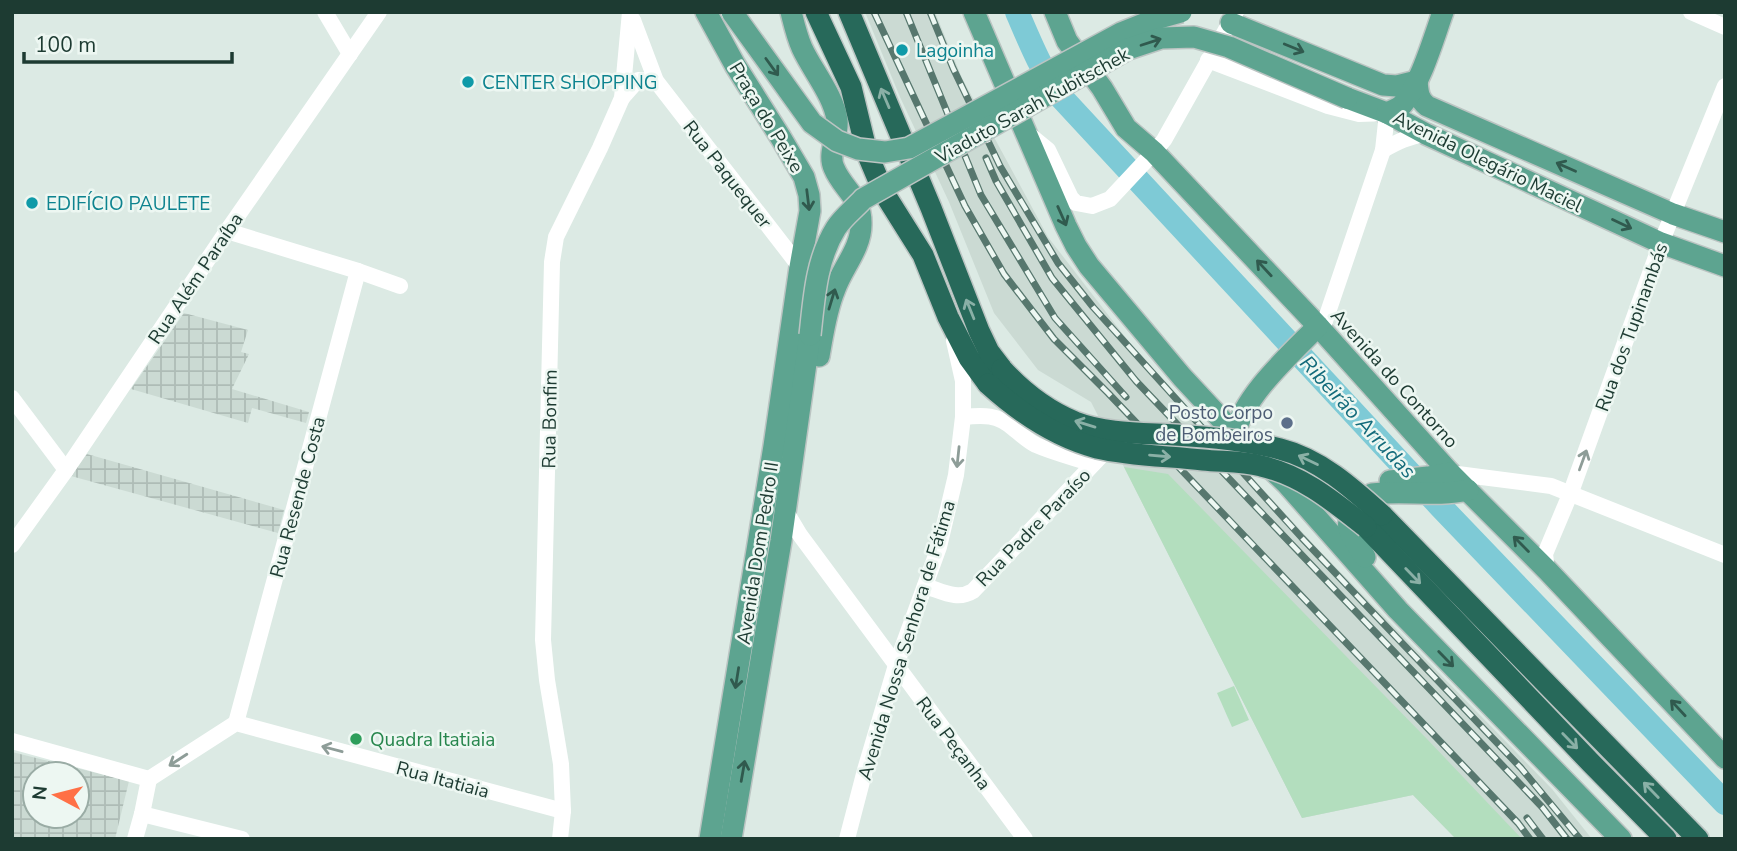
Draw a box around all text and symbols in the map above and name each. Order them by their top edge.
scale bar [24,21,233,65]
text: 100 m [35,31,96,59]
one-way arrow [1139,35,1161,47]
place label: Lagoinha [916,38,994,64]
street label: Viaduto Sarah Kubitschek [930,41,1135,171]
marker: Lagoinha [894,42,910,58]
one-way arrow [1283,43,1304,56]
street label: Praça do Peixe [723,57,809,178]
one-way arrow [764,58,779,77]
place label: CENTER SHOPPING [482,70,658,96]
marker: CENTER SHOPPING [460,74,476,90]
one-way arrow [878,88,891,109]
street label: Avenida Olegário Maciel [1389,105,1587,219]
street label: Rua Paquequer [677,115,778,234]
one-way arrow [1556,160,1577,173]
one-way arrow [802,188,815,211]
place label: EDIFÍCIO PAULETE [46,191,210,217]
marker: EDIFÍCIO PAULETE [24,195,40,211]
one-way arrow [1056,205,1069,226]
street label: Rua Além Paraíba [142,208,249,349]
one-way arrow [1611,218,1632,232]
street label: Rua dos Tupinambás [1589,239,1675,415]
one-way arrow [1255,260,1272,277]
one-way arrow [826,288,839,310]
one-way arrow [963,298,976,320]
street label: Avenida do Contorno [1324,303,1464,454]
water label: Ribeirão Arrudas [1294,350,1422,484]
street label: Rua Bonfim [536,369,564,469]
place label: Posto Corpo de Bombeiros [1155,400,1273,448]
street label: Rua Resende Costa [264,414,332,581]
marker: Posto Corpo de Bombeiros [1279,415,1295,431]
one-way arrow [1074,417,1096,430]
one-way arrow [952,445,965,468]
one-way arrow [1577,449,1590,471]
one-way arrow [1148,450,1170,463]
one-way arrow [1298,453,1319,467]
street label: Avenida Dom Pedro II [731,460,785,646]
street label: Rua Padre Paraíso [970,463,1097,593]
street label: Avenida Nossa Senhora de Fátima [852,497,962,783]
one-way arrow [1512,535,1529,552]
one-way arrow [1404,568,1421,585]
one-way arrow [1437,650,1454,667]
one-way arrow [730,666,743,689]
street label: Rua Peçanha [910,692,997,796]
one-way arrow [1669,700,1686,717]
place label: Quadra Itatiaia [370,727,495,753]
marker: Quadra Itatiaia [348,731,364,747]
one-way arrow [1561,732,1578,749]
one-way arrow [321,741,343,754]
one-way arrow [169,753,189,767]
street label: Rua Itatiaia [393,755,492,805]
north arrow [21,760,91,830]
one-way arrow [737,761,750,783]
one-way arrow [1642,782,1659,799]
text: N [26,784,54,802]

